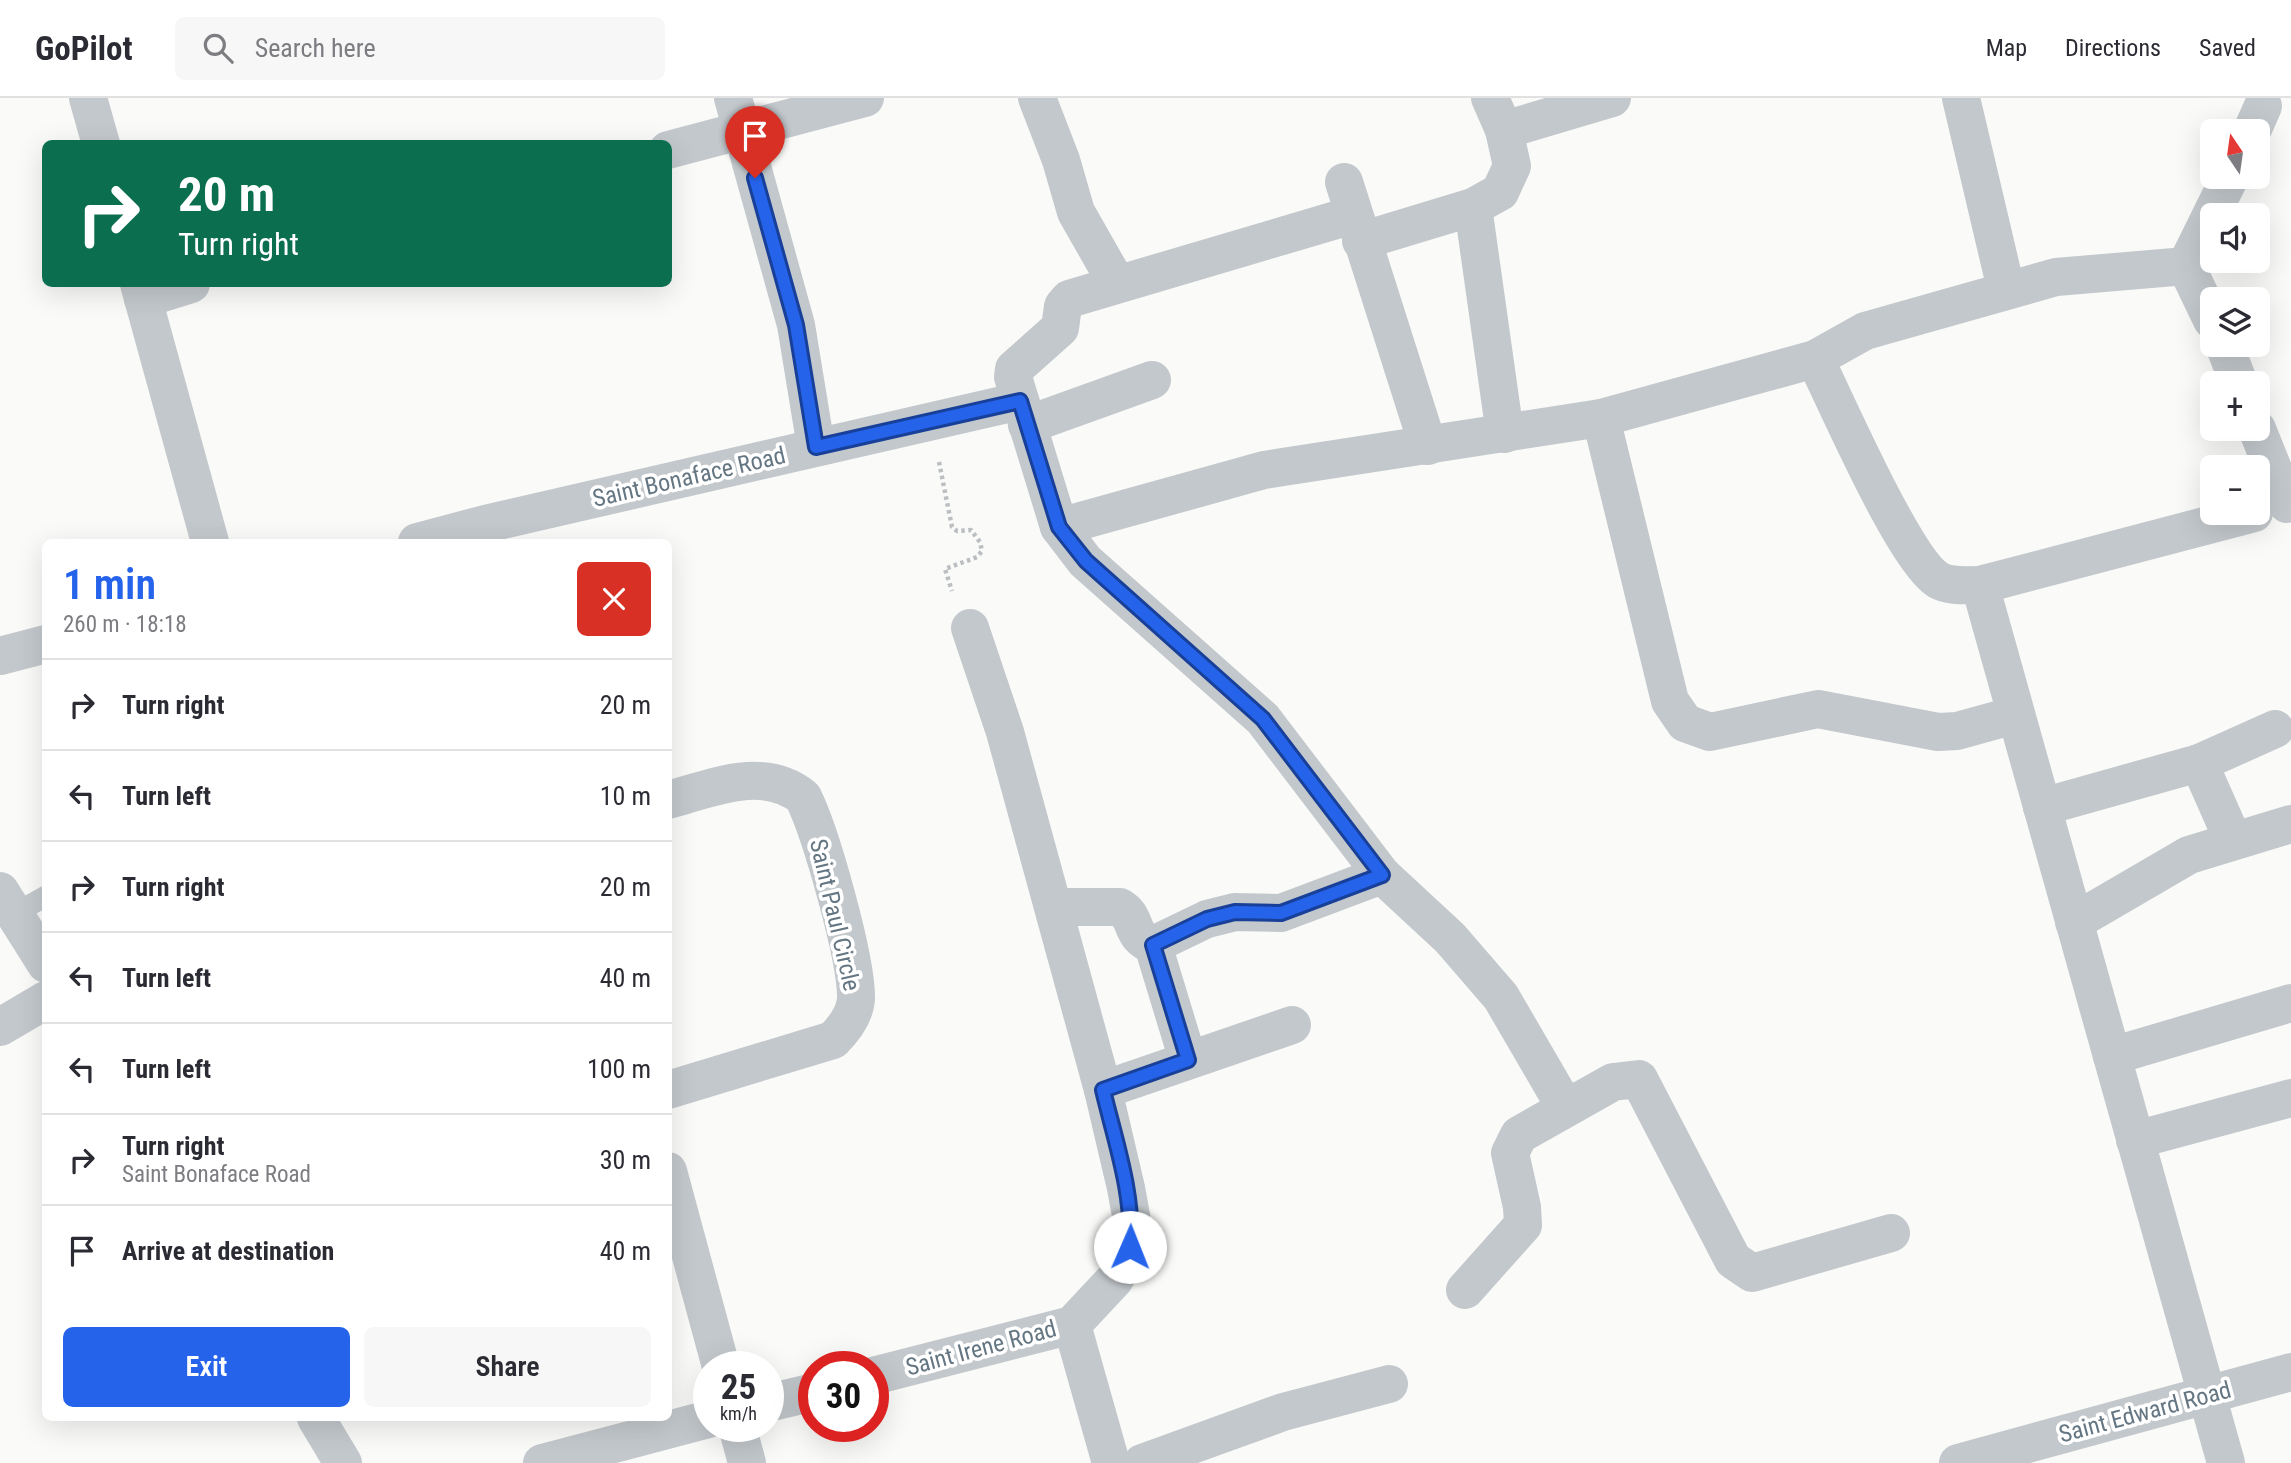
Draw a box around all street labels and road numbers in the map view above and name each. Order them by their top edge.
street label: Saint Bonaface Road [590,441,788,513]
street label: Saint Paul Circle [804,836,866,994]
street label: Saint Irene Road [903,1314,1059,1382]
street label: Saint Edward Road [2056,1376,2234,1448]

